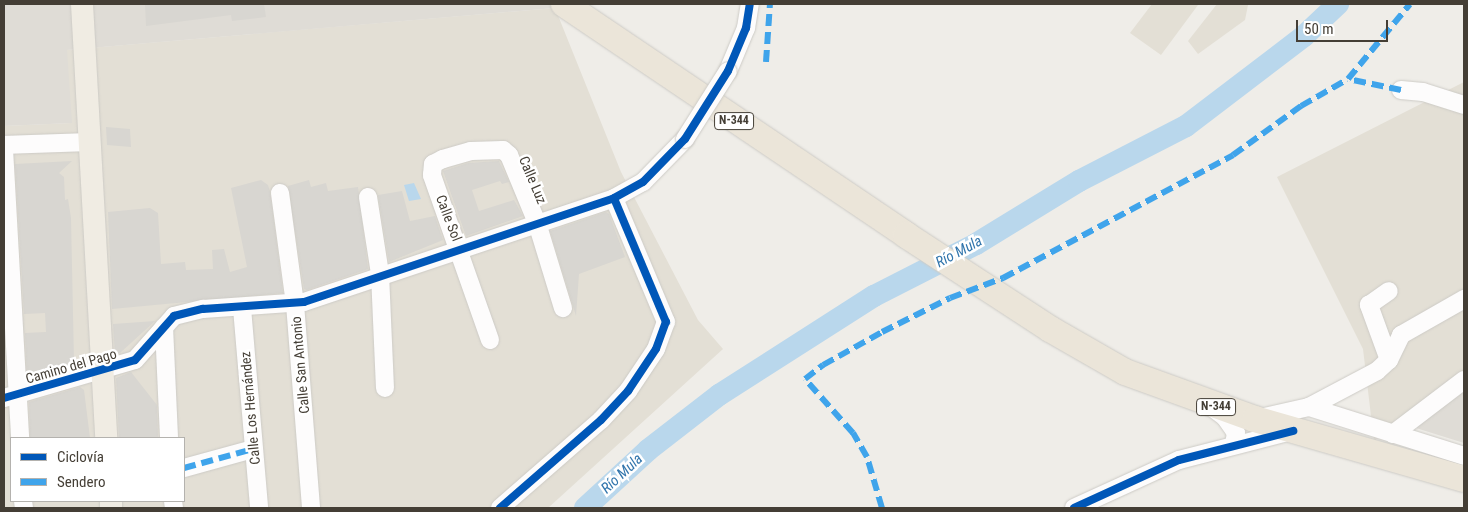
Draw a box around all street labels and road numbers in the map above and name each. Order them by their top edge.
road number: N-344 [714,112,754,130]
street label: Calle Luz [515,154,551,206]
street label: Calle Sol [432,192,466,244]
street label: Calle San Antonio [287,316,313,414]
street label: Camino del Pago [24,345,118,387]
street label: Calle Los Hernández [237,351,263,465]
road number: N-344 [1196,398,1236,417]

